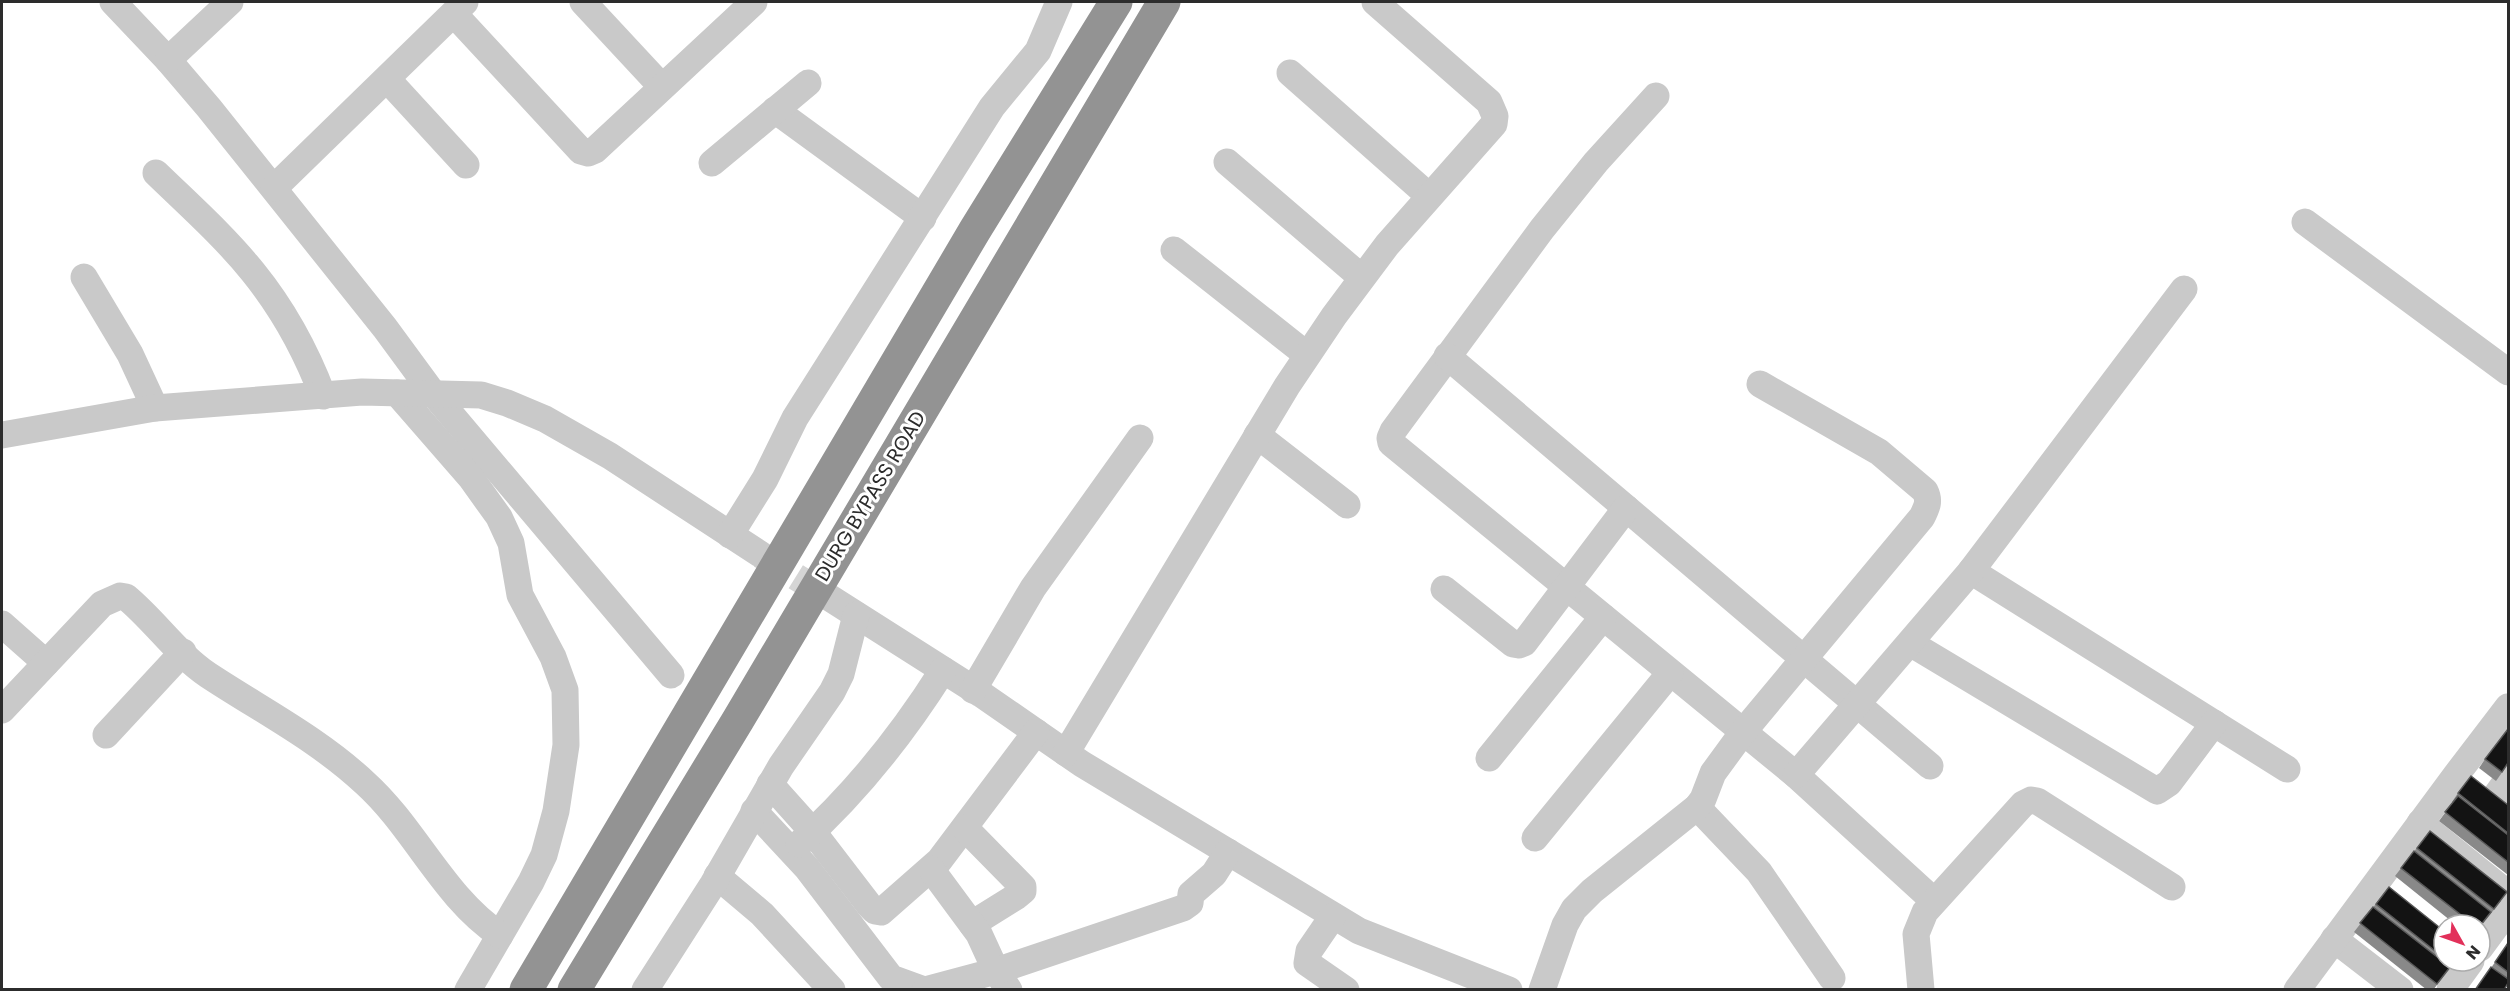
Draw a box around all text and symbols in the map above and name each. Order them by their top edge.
street label: DURG BYPASS ROAD [808,406,932,586]
north arrow [2432,913,2492,973]
text: N [2460,940,2486,964]

